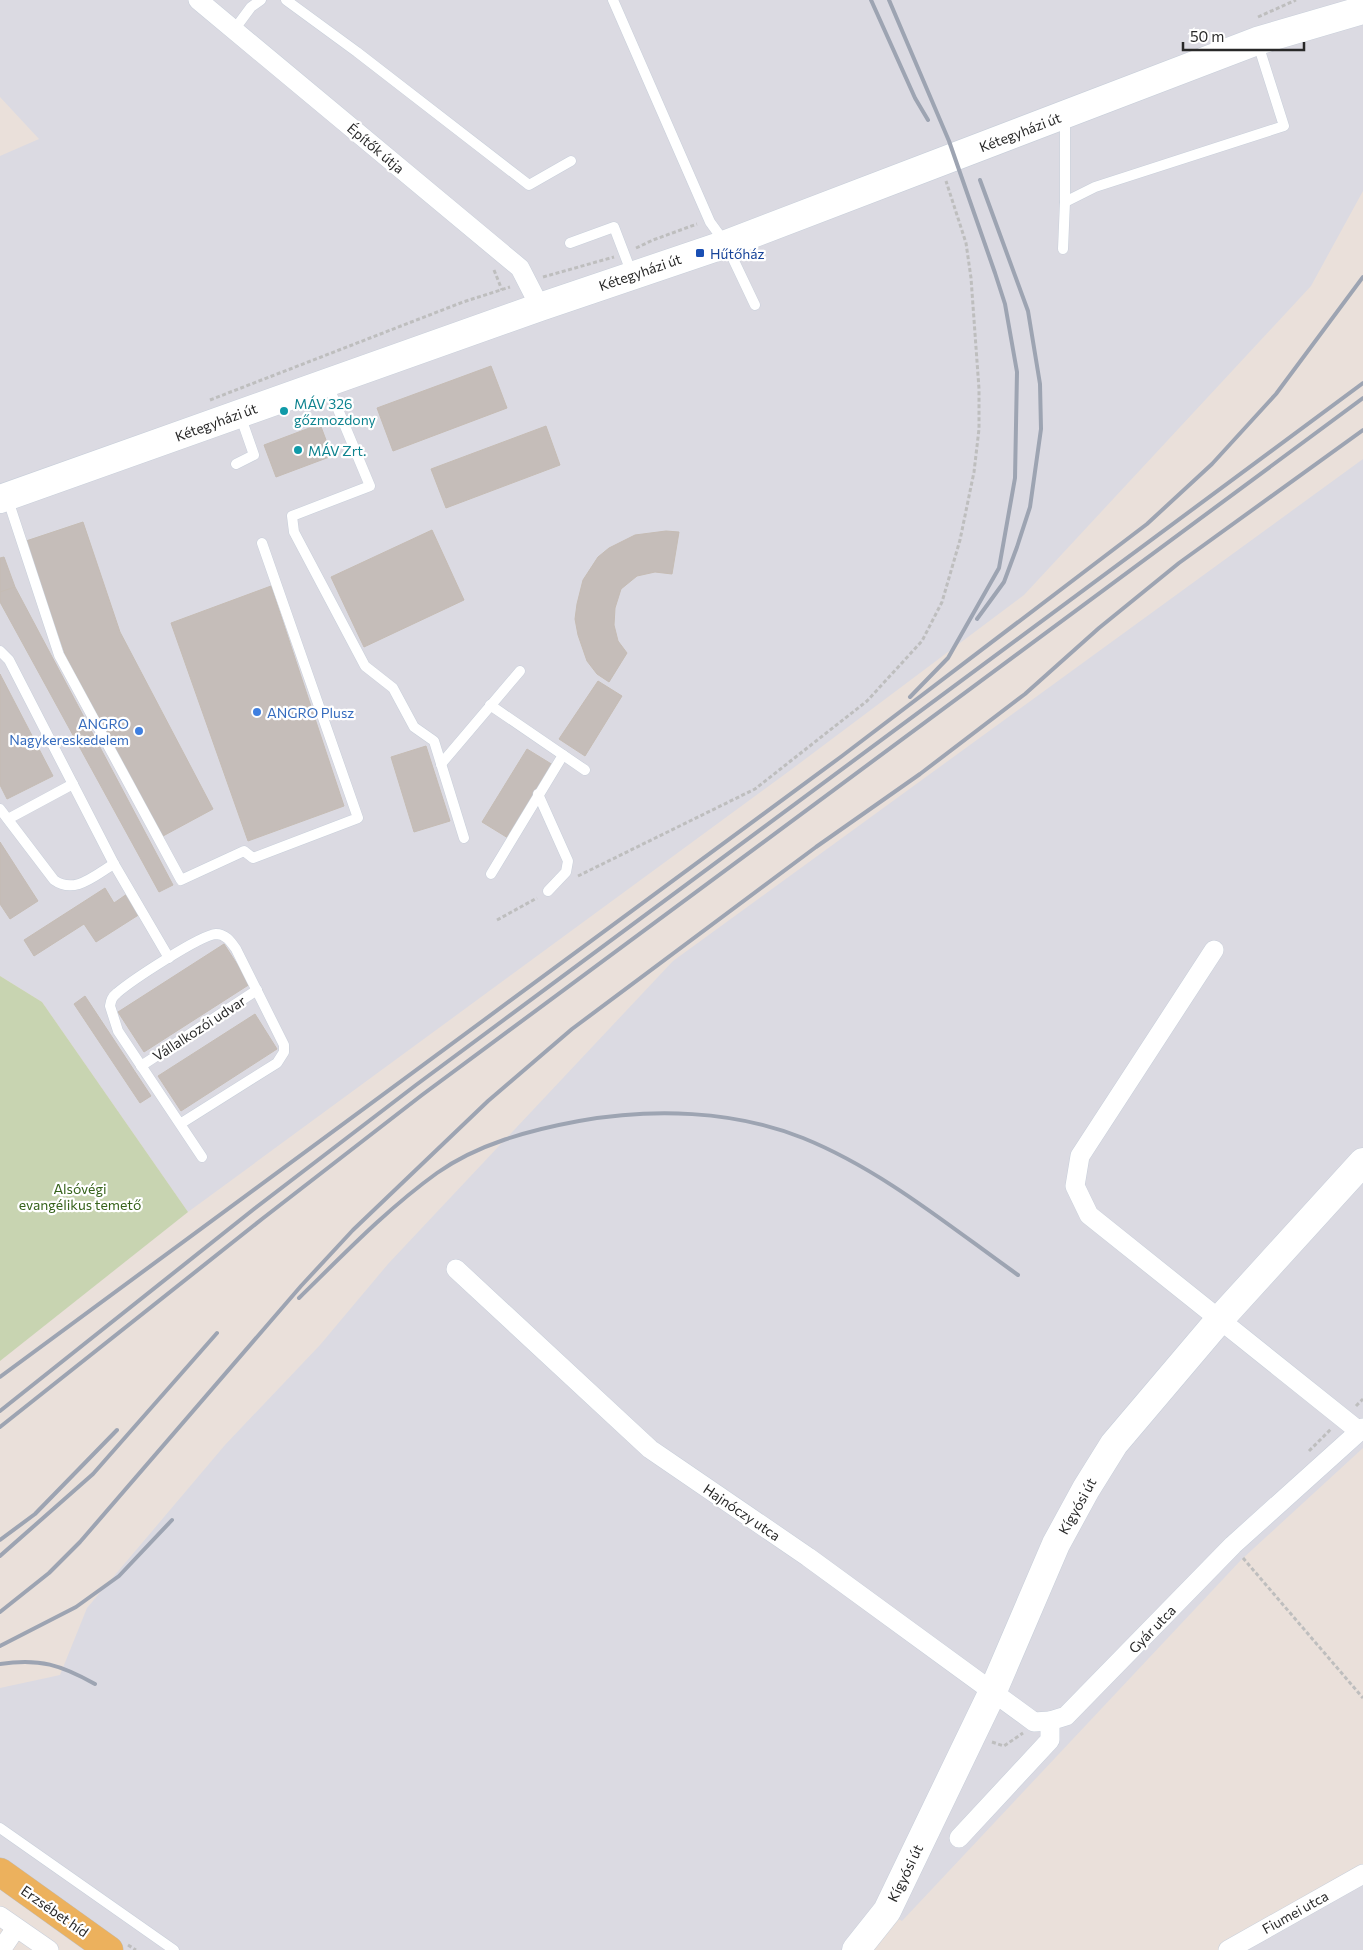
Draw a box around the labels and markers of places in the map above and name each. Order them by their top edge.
place label: Hűtőház [710,245,765,262]
marker: Hűtőház [694,247,706,259]
place label: MÁV 326 gőzmozdony [294,395,376,428]
marker: MÁV 326 gőzmozdony [278,405,290,417]
place label: MÁV Zrt. [308,442,366,459]
marker: MÁV Zrt. [292,444,304,456]
place label: ANGRO Plusz [267,704,354,721]
marker: ANGRO Plusz [251,706,263,718]
place label: ANGRO Nagykereskedelem [9,715,129,748]
marker: ANGRO Nagykereskedelem [133,725,145,737]

